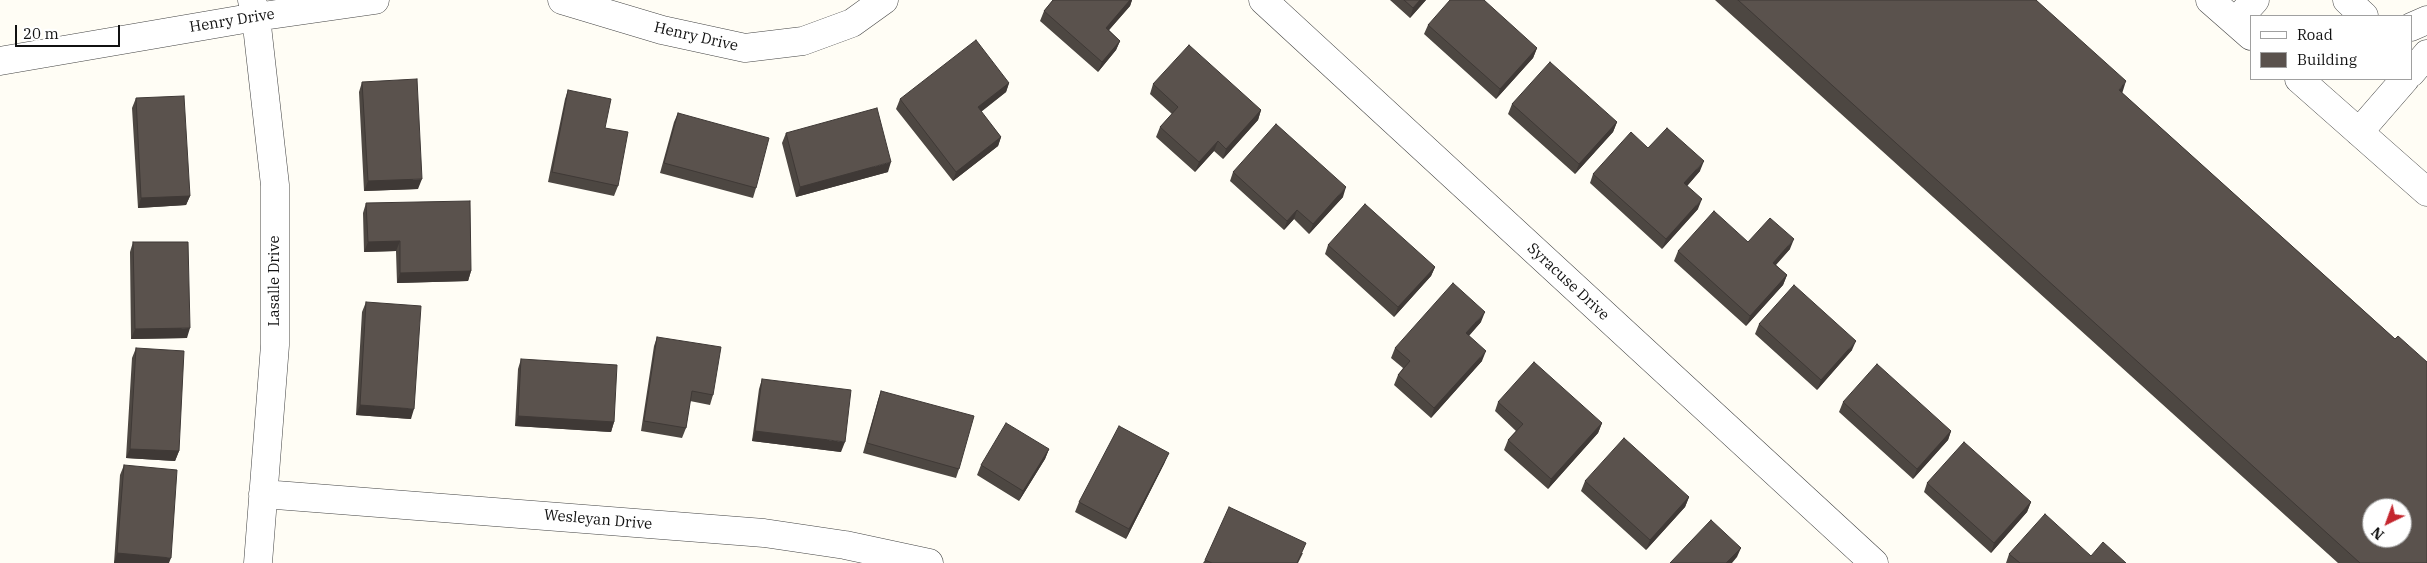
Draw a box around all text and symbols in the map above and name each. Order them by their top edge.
street label: Henry Drive [188,5,276,37]
scale bar [18,15,122,47]
legend [2250,15,2412,80]
street label: Henry Drive [652,19,740,55]
text: 20 m [23,24,59,43]
text: Road [2297,25,2333,44]
text: Building [2297,50,2357,69]
street label: Lasalle Drive [266,236,284,326]
street label: Syracuse Drive [1523,239,1613,325]
north arrow [2362,498,2412,548]
street label: Wesleyan Drive [543,506,653,534]
text: N [2367,523,2388,544]

